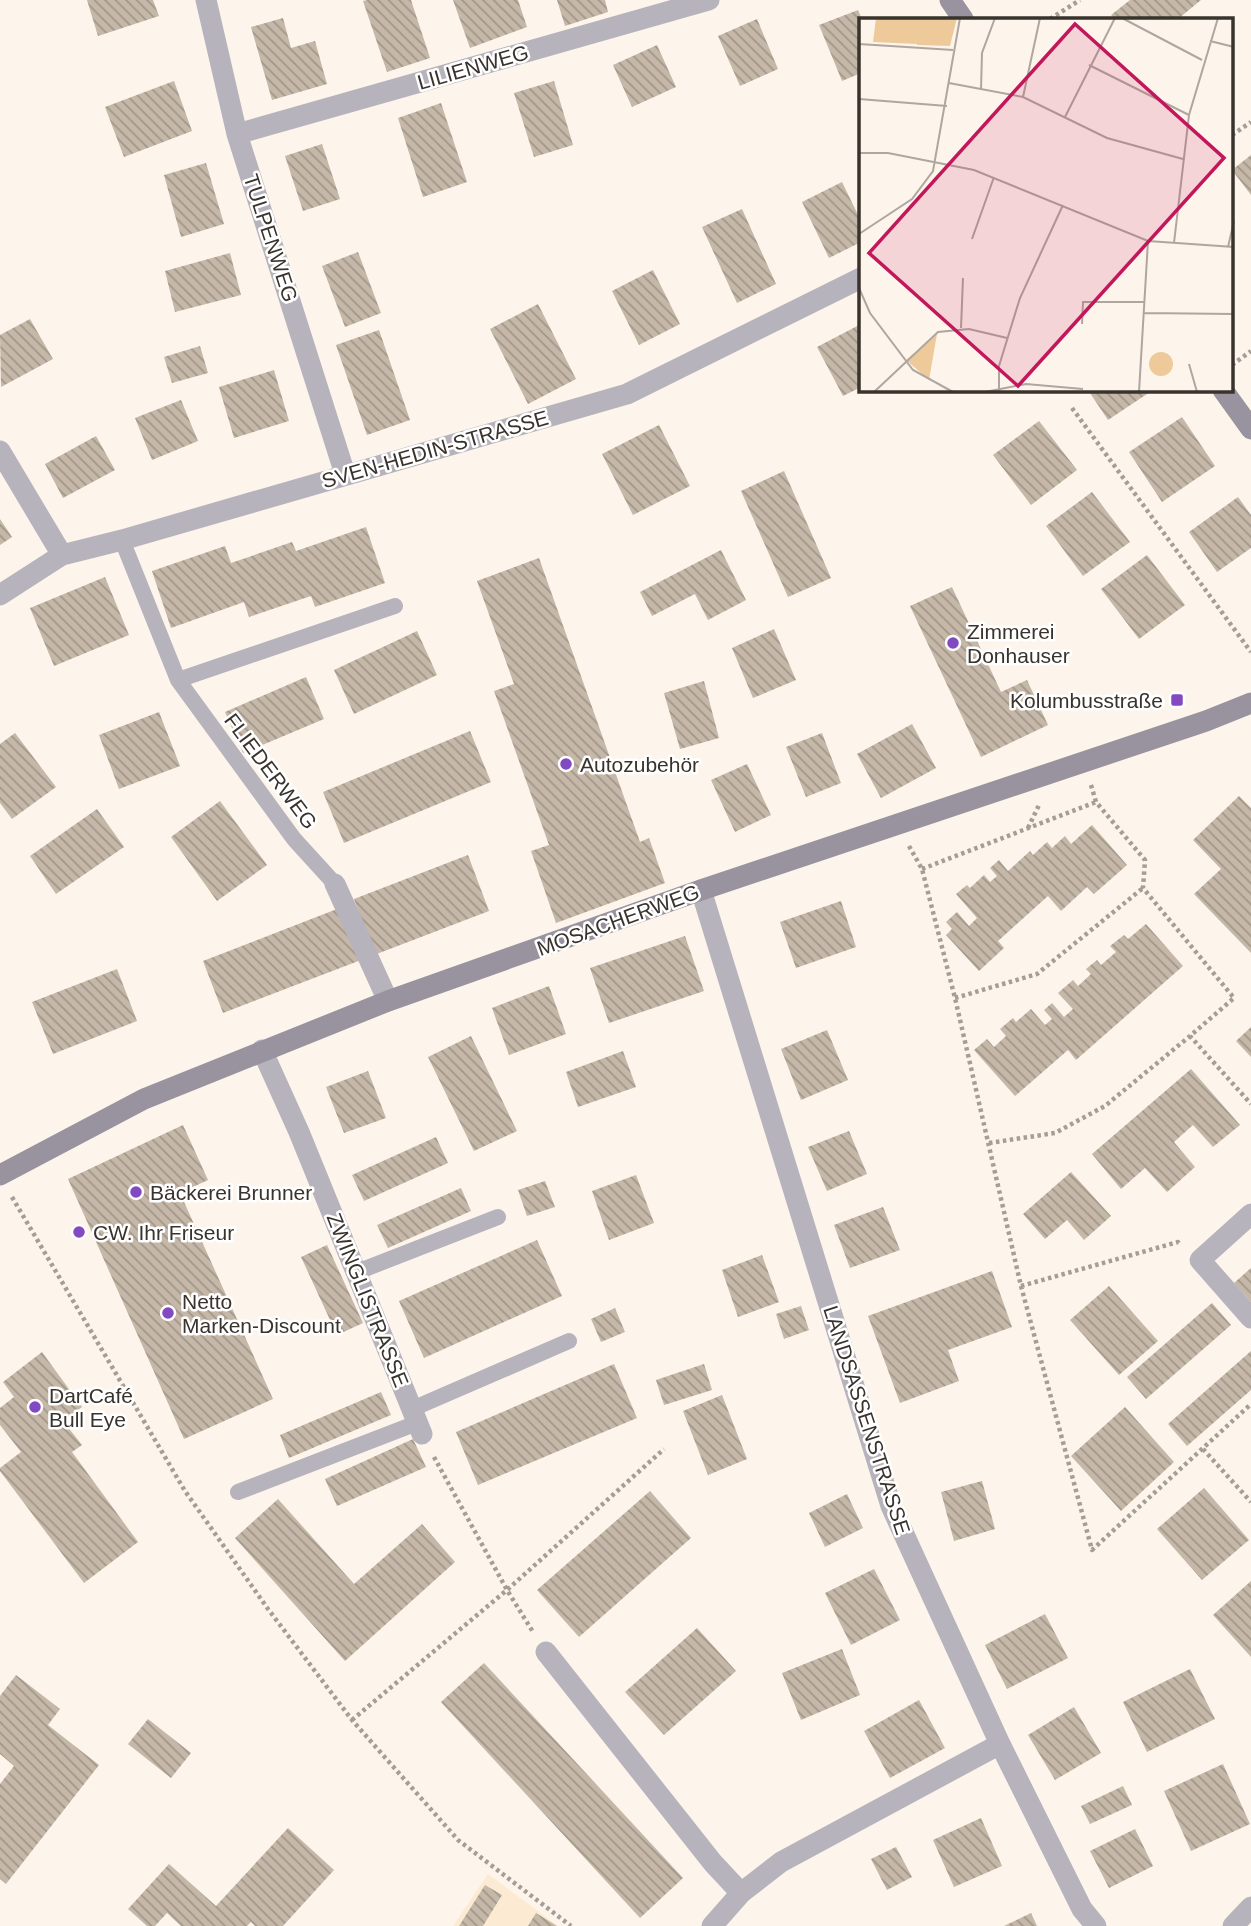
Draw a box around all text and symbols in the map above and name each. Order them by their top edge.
inset map [859,18,1234,392]
street label: LILIENWEG [415,40,531,94]
street label: TULPENWEG [240,171,302,305]
street label: SVEN-HEDIN-STRASSE [319,406,551,492]
place label: Zimmerei Donhauser [967,620,1070,667]
marker: Zimmerei Donhauser [945,635,961,651]
place label: Kolumbusstraße [1010,689,1163,712]
marker: Kolumbusstraße [1169,692,1185,708]
street label: FLIEDERWEG [220,709,322,833]
place label: Autozubehör [580,753,699,776]
marker: Autozubehör [558,756,574,772]
street label: MOSACHERWEG [534,880,702,960]
place label: Bäckerei Brunner [150,1181,312,1204]
marker: Bäckerei Brunner [128,1184,144,1200]
street label: ZWINGLISTRASSE [323,1210,413,1390]
place label: CW. Ihr Friseur [93,1221,234,1244]
marker: CW. Ihr Friseur [71,1224,87,1240]
place label: Netto Marken-Discount [182,1290,341,1337]
street label: LANDSASSENSTRASSE [819,1303,915,1537]
marker: Netto Marken-Discount [160,1305,176,1321]
place label: DartCafé Bull Eye [49,1384,133,1431]
marker: DartCafé Bull Eye [27,1399,43,1415]

